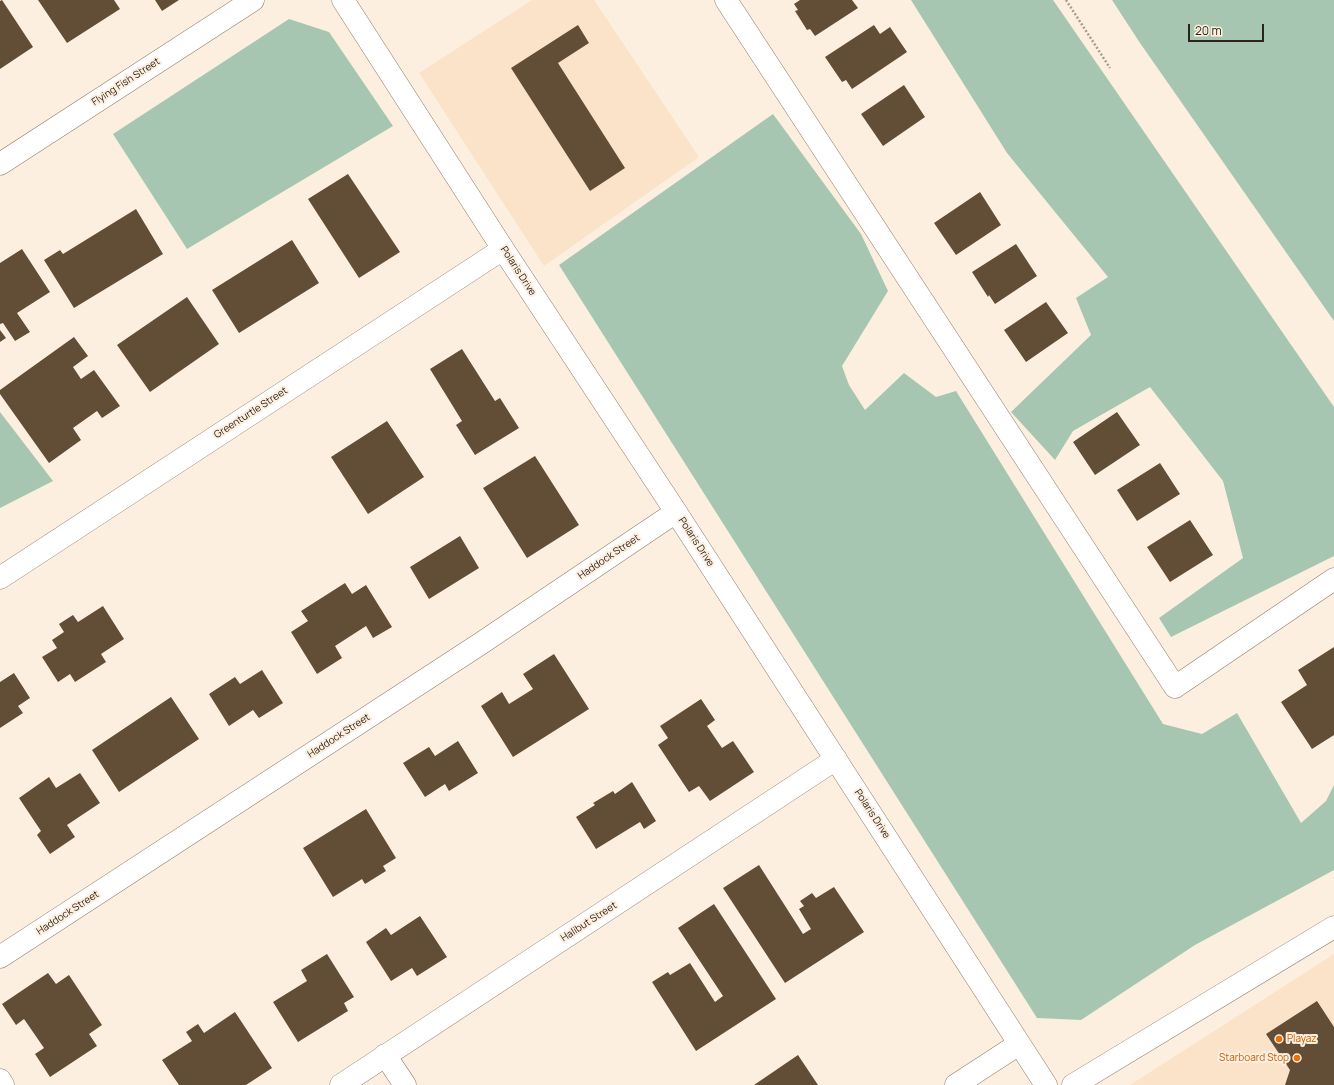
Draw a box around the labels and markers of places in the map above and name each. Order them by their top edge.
place label: Playaz [1287,1033,1317,1045]
marker: Playaz [1274,1034,1284,1044]
place label: Starboard Stop [1219,1052,1289,1064]
marker: Starboard Stop [1292,1053,1302,1063]

